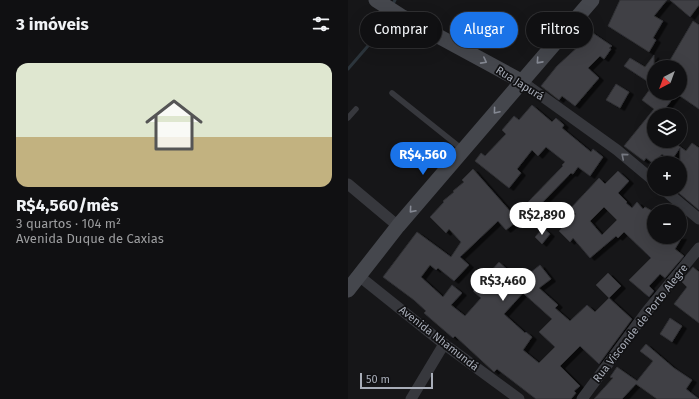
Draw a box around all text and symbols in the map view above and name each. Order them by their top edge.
chip: Comprar [360,12,442,48]
chip: Alugar [450,12,518,48]
chip: Filtros [526,12,593,48]
icon: filters [310,13,332,35]
text: 3 imóveis [16,14,89,35]
one-way arrow [480,56,488,63]
one-way arrow [536,56,543,64]
north arrow [647,60,687,100]
map controls [647,60,687,244]
street label: Rua Japurá [493,64,546,103]
icon: home [138,89,210,161]
one-way arrow [494,106,501,114]
button: layers [647,108,687,148]
pin: R$4,560 [386,142,460,176]
text: R$4,560 [399,147,447,162]
one-way arrow [621,154,629,161]
button: + [647,156,687,196]
text: R$4,560/mês [16,195,118,216]
pin: R$2,890 [505,202,579,236]
button: − [647,204,687,244]
one-way arrow [409,205,416,213]
text: R$2,890 [519,207,565,222]
text: 3 quartos · 104 m² [16,216,121,231]
text: Avenida Duque de Caxias [16,231,164,246]
street label: Rua Visconde de Porto Alegre [590,262,691,385]
pin: R$3,460 [466,268,540,302]
text: R$3,460 [480,273,526,288]
street label: Avenida Nhamundá [396,303,481,374]
scale bar [360,371,433,390]
text: 50 m [366,373,390,386]

